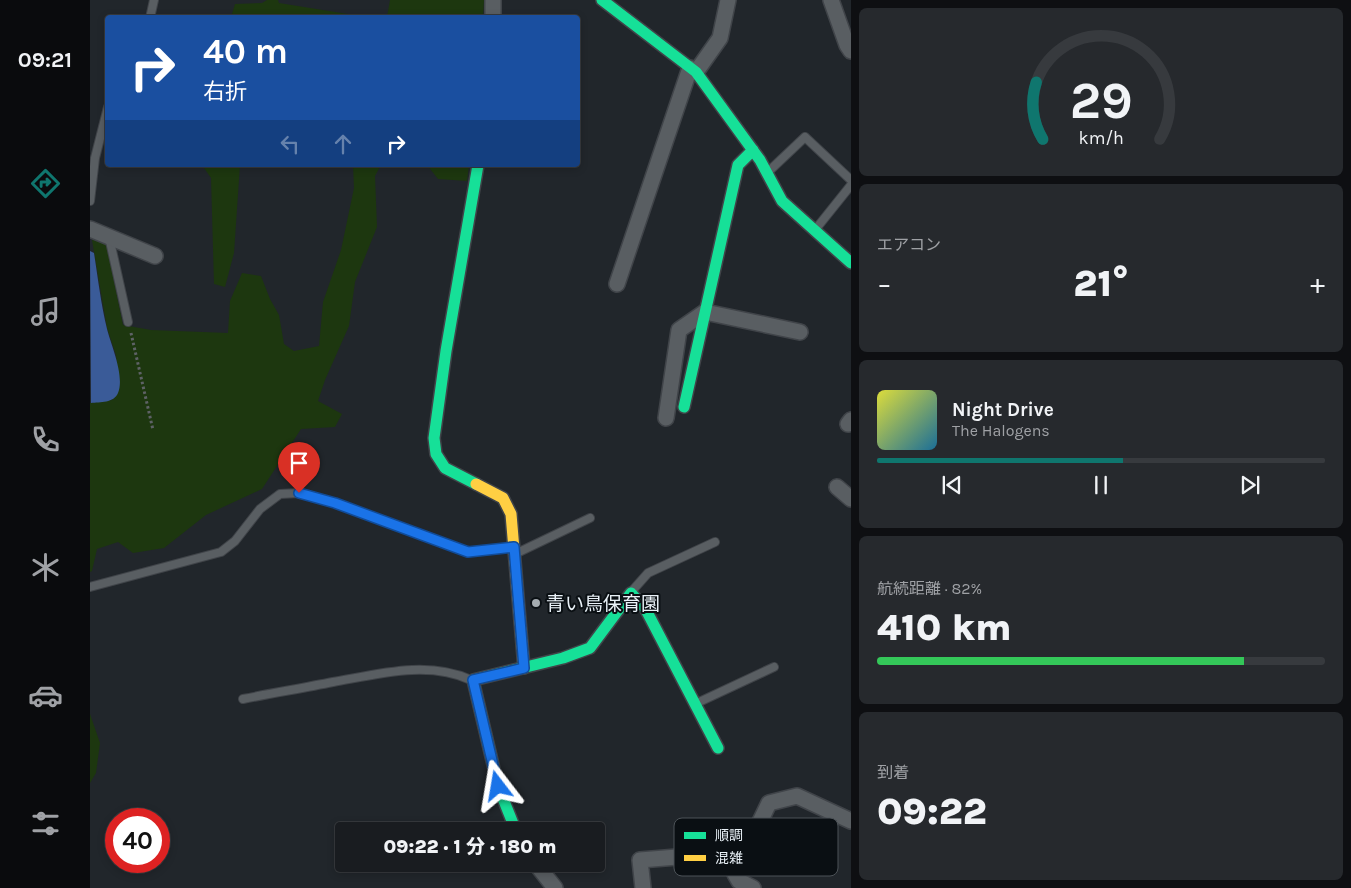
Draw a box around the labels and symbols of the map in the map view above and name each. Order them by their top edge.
pin [278,442,320,493]
place label: 青い鳥保育園 [546,593,660,615]
marker: 青い鳥保育園 [530,597,542,609]
position arrow [471,759,523,811]
speed limit sign: 40 [105,808,170,873]
legend [674,818,838,876]
text: 順調 [715,827,743,844]
text: 混雑 [715,850,743,867]

